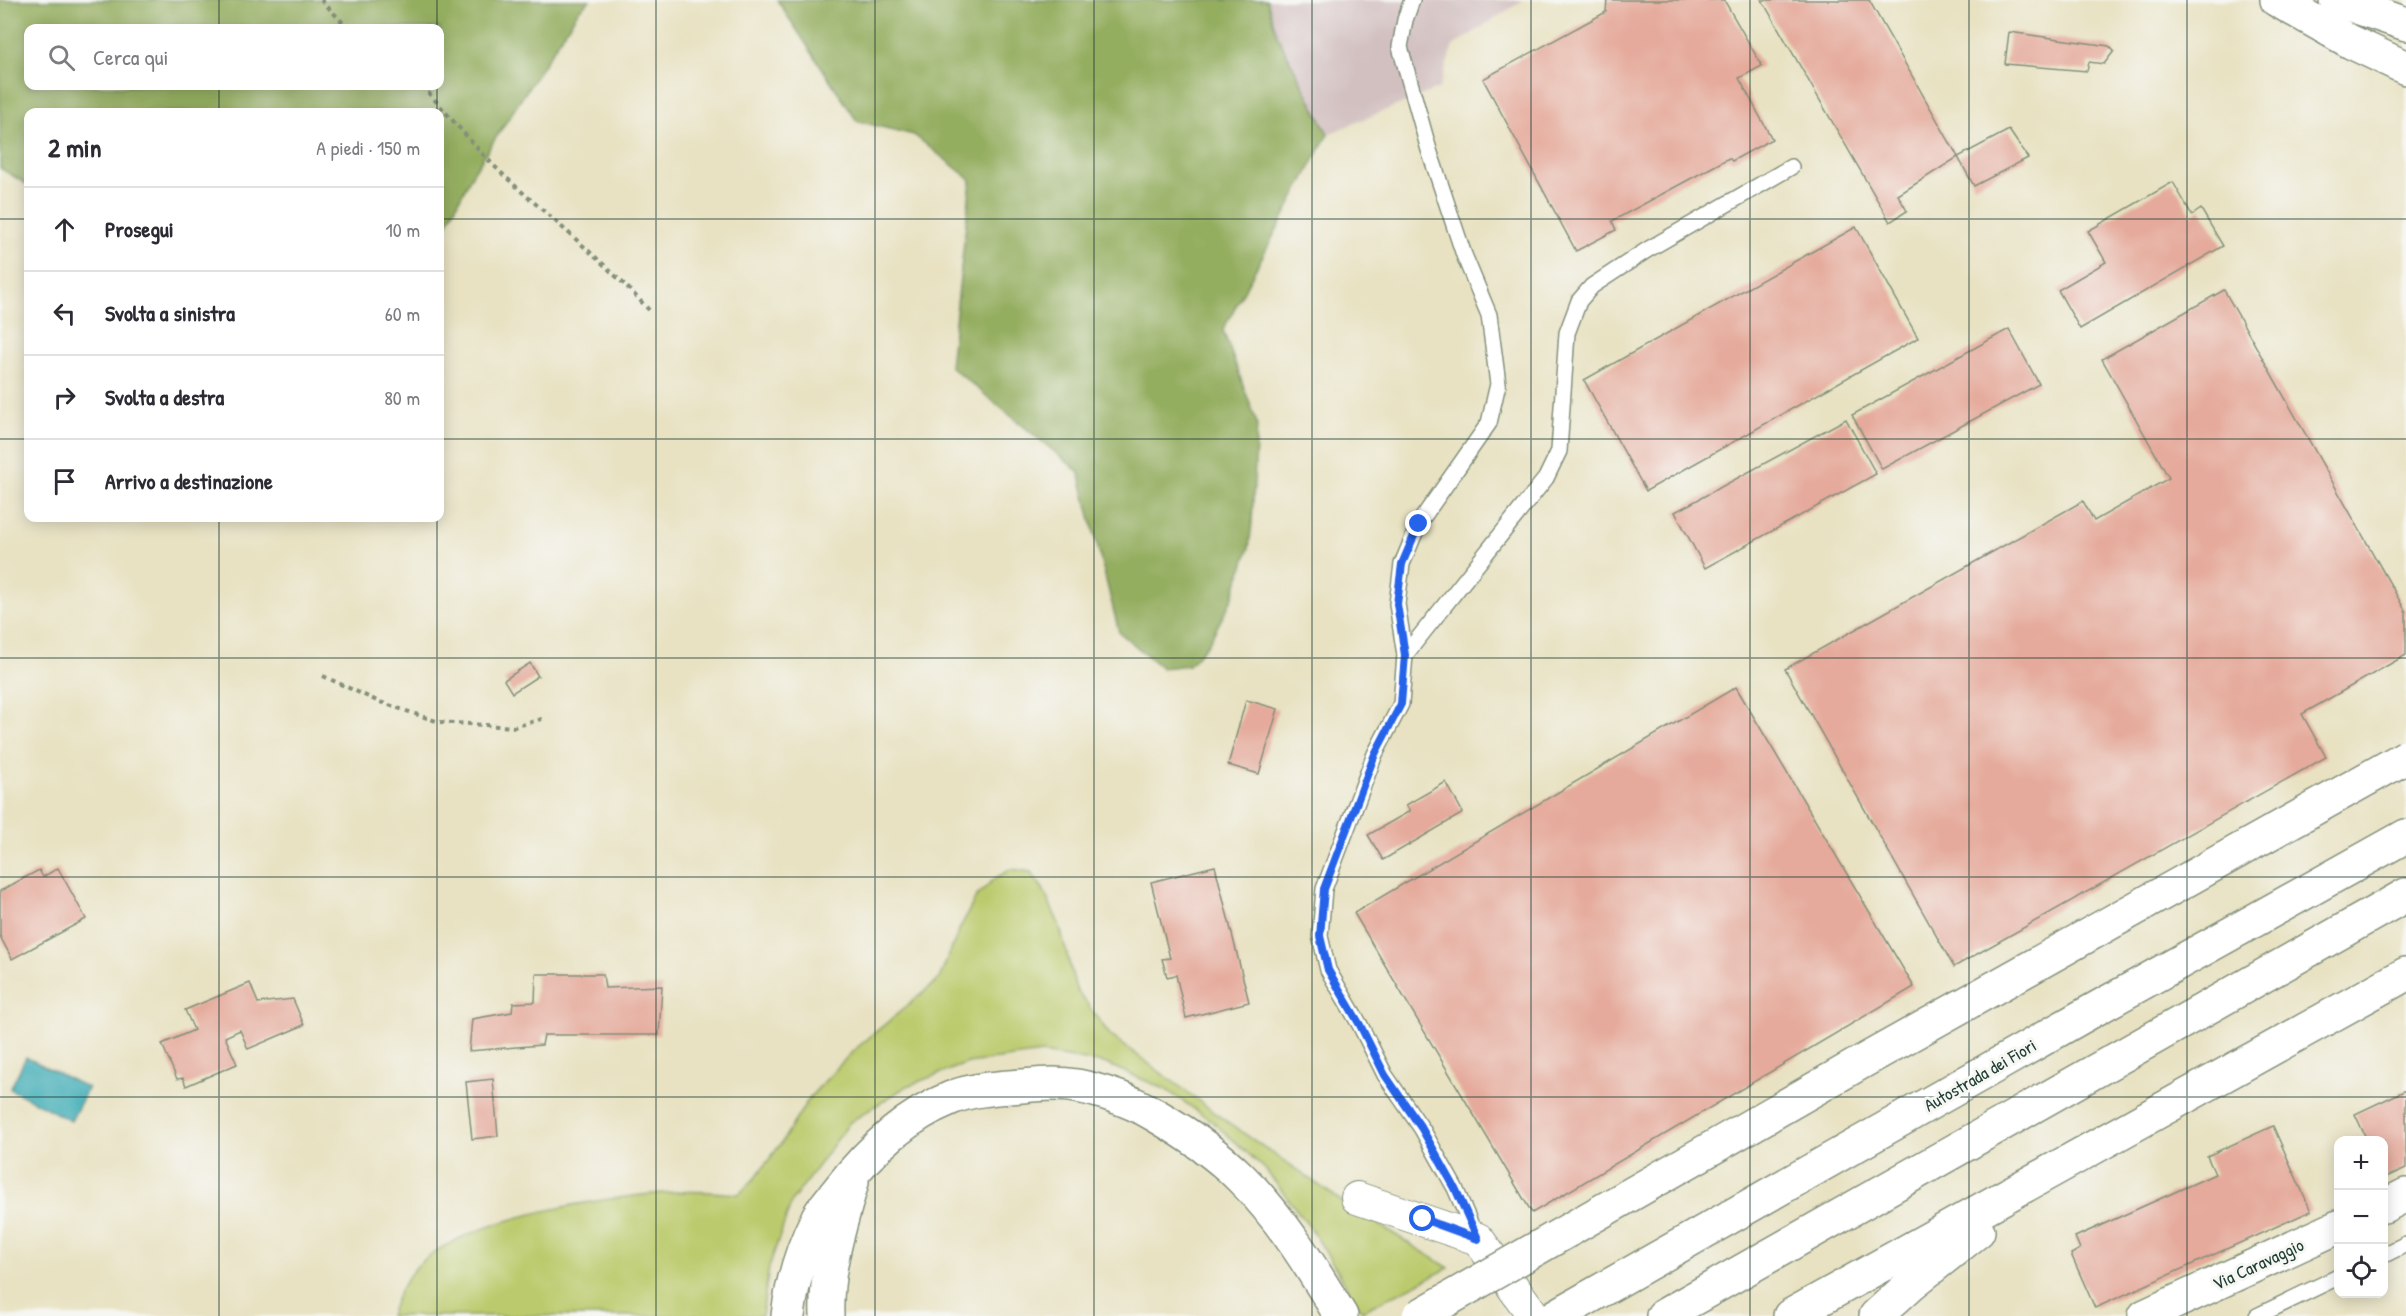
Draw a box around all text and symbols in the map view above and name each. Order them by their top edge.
search box [24,24,444,90]
icon: search [45,41,78,74]
text: Cerca qui [93,42,168,72]
text: 2 min [48,130,101,165]
text: A piedi · 150 m [316,134,420,161]
icon: ahead [48,213,81,246]
text: Prosegui [105,214,174,244]
text: 10 m [386,216,420,243]
icon: left [48,297,81,330]
text: Svolta a sinistra [105,298,235,328]
text: 60 m [385,300,420,327]
icon: right [48,381,81,414]
text: Svolta a destra [105,382,224,412]
text: 80 m [384,384,420,411]
icon: arrive [48,465,81,498]
text: Arrivo a destinazione [105,466,273,496]
route end [1405,510,1431,536]
street label: Autostrada dei Fiori [1919,1033,2041,1117]
map controls [2334,1136,2388,1298]
button: + [2334,1136,2388,1190]
button: − [2334,1190,2388,1244]
route start [1409,1205,1435,1231]
street label: Via Caravaggio [2208,1232,2308,1296]
button: locate [2334,1244,2388,1298]

